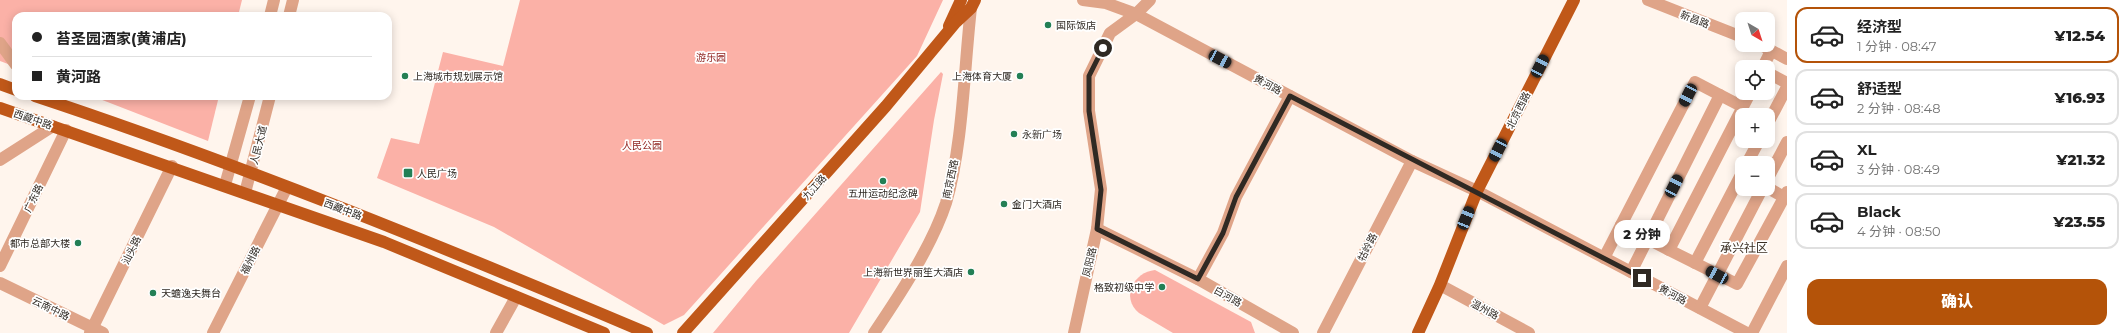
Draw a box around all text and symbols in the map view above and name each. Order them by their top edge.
street label: 新昌路 [1678,8,1711,31]
north arrow [1735,12,1775,52]
map controls [1735,12,1775,196]
icon: car [1809,17,1845,53]
text: 经济型 [1857,17,1902,36]
place label: 国际饭店 [1056,19,1096,32]
marker: 国际饭店 [1043,20,1053,30]
text: ¥12.54 [2054,26,2105,45]
text: 苔圣园酒家(黄浦店) [56,29,187,48]
text: 1 分钟 · 08:47 [1857,38,1936,54]
route start [1094,39,1112,57]
car [1207,48,1233,70]
park label: 游乐园 [696,51,726,64]
car [1529,53,1551,79]
button: locate [1735,60,1775,100]
text: 黄河路 [56,67,101,86]
place label: 上海城市规划展示馆 [413,70,503,83]
place label: 上海体育大厦 [952,70,1012,83]
marker: 上海城市规划展示馆 [400,71,410,81]
marker: 上海体育大厦 [1015,71,1025,81]
street label: 黄河路 [1251,72,1284,97]
icon: car [1809,79,1845,115]
text: 舒适型 [1857,79,1902,98]
car [1677,82,1699,108]
text: ¥16.93 [2054,88,2105,107]
street label: 北京西路 [1504,89,1533,131]
text: 2 分钟 · 08:48 [1857,100,1941,116]
street label: 西藏中路 [12,107,54,132]
button: + [1735,108,1775,148]
street label: 人民大道 [247,124,270,166]
place label: 永新广场 [1022,128,1062,141]
marker: 永新广场 [1009,129,1019,139]
car [1487,137,1509,163]
park label: 人民公园 [622,139,662,152]
text: XL [1857,140,1876,159]
icon: car [1809,141,1845,177]
text: ¥21.32 [2056,150,2105,169]
button: − [1735,156,1775,196]
street label: 南京西路 [940,158,961,200]
text: 3 分钟 · 08:49 [1857,161,1940,177]
marker: 人民广场 [402,167,414,179]
place label: 人民广场 [417,167,457,180]
street label: 九江路 [800,172,829,203]
car [1663,173,1685,199]
marker: 五卅运动纪念碑 [878,176,888,186]
street label: 广东路 [21,182,46,215]
place label: 五卅运动纪念碑 [848,187,918,200]
street label: 西藏中路 [322,196,364,223]
place label: 金门大酒店 [1012,198,1062,211]
marker: 金门大酒店 [999,199,1009,209]
text: Black [1857,202,1901,221]
icon: car [1809,203,1845,239]
car [1456,205,1476,231]
text: ¥23.55 [2053,212,2105,231]
callout: 2 分钟 [1614,220,1670,248]
text: 4 分钟 · 08:50 [1857,223,1941,239]
text: 2 分钟 [1623,226,1661,242]
street label: 牯岭路 [1355,231,1380,264]
street label: 汕头路 [119,234,144,267]
place label: 都市总部大楼 [10,237,70,250]
marker: 都市总部大楼 [73,238,83,248]
district label: 承兴社区 [1720,240,1768,255]
street label: 福州路 [238,244,263,277]
street label: 凤阳路 [1080,246,1099,278]
car [1704,264,1730,286]
place label: 上海新世界丽笙大酒店 [863,266,963,279]
marker: 上海新世界丽笙大酒店 [966,267,976,277]
route end [1633,269,1651,287]
button: 确认 [1807,279,2107,325]
place label: 格致初级中学 [1094,281,1154,294]
marker: 格致初级中学 [1157,282,1167,292]
street label: 黄河路 [1656,282,1689,307]
street label: 白河路 [1211,283,1244,309]
place label: 天蟾逸夫舞台 [161,287,221,300]
marker: 天蟾逸夫舞台 [148,288,158,298]
street label: 云南中路 [30,294,72,323]
street label: 温州路 [1468,297,1501,322]

